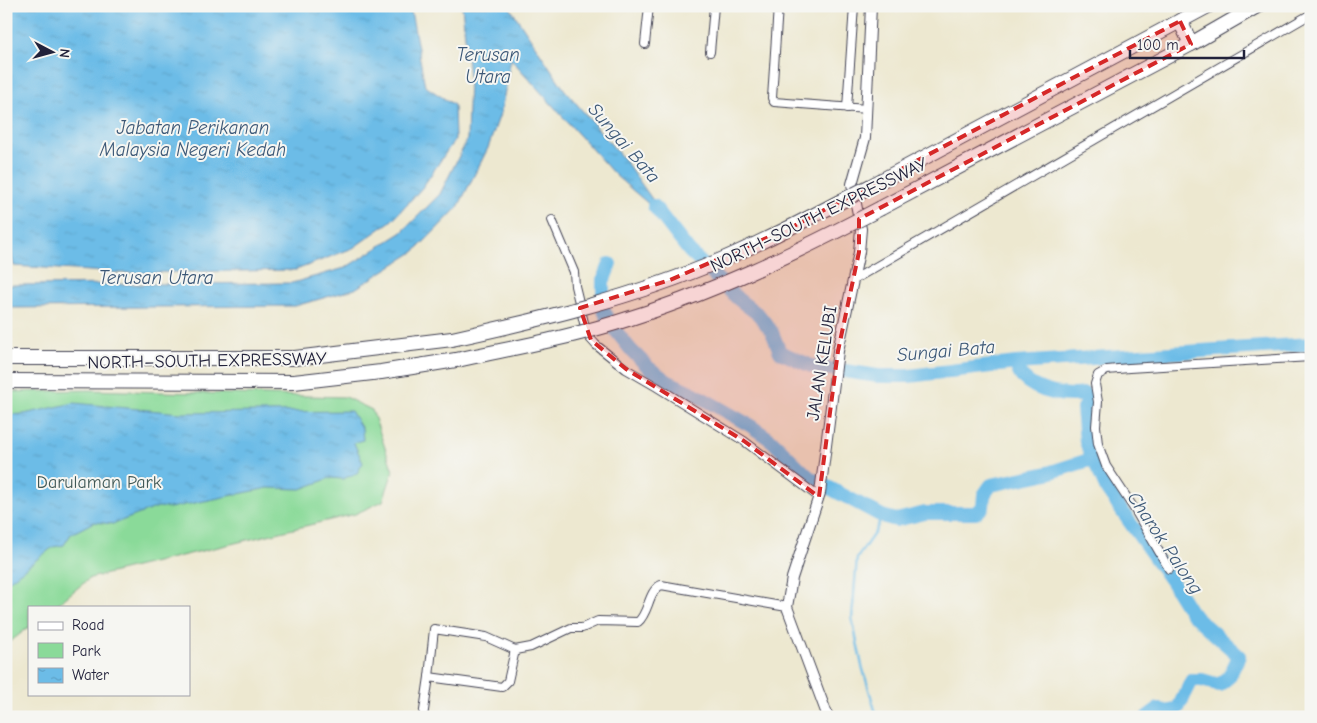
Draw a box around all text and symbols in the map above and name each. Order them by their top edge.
north arrow [28,28,78,78]
scale bar [1130,28,1243,60]
text: 100 m [1137,36,1179,54]
water label: Terusan Utara [456,44,520,88]
text: N [56,48,73,59]
water label: Sungai Bata [583,99,665,187]
water label: Jabatan Perikanan Malaysia Negeri Kedah [99,117,286,161]
street label: NORTH–SOUTH EXPRESSWAY [707,153,931,277]
water label: Terusan Utara [98,267,214,289]
street label: JALAN KELUBI [803,304,841,422]
water label: Sungai Bata [896,336,996,366]
street label: NORTH–SOUTH EXPRESSWAY [87,348,327,374]
park label: Darulaman Park [37,472,162,493]
water label: Charok Palong [1123,487,1207,599]
legend [28,606,190,696]
text: Road [72,616,104,634]
text: Park [72,642,101,660]
text: Water [72,666,109,684]

